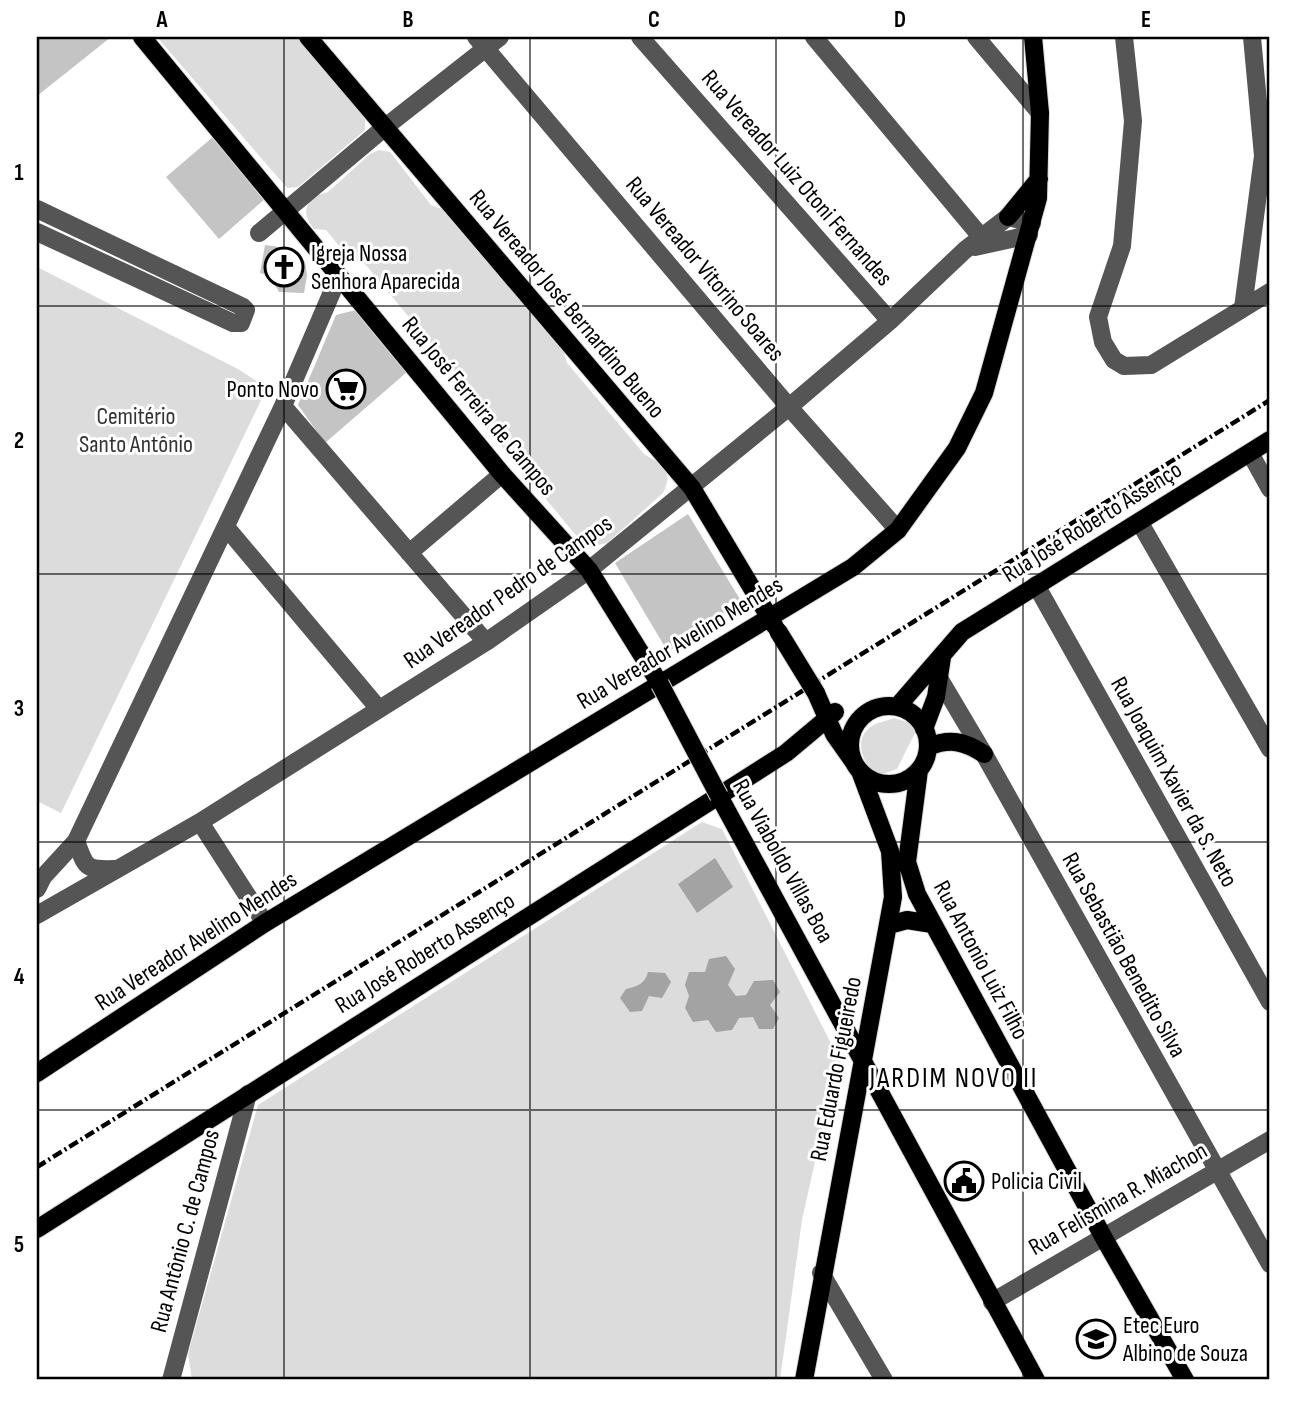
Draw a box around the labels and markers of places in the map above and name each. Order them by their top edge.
place label: Igreja Nossa Senhora Aparecida [311,239,460,296]
church icon: Igreja Nossa Senhora Aparecida [263,246,305,288]
supermarket icon: Ponto Novo [325,368,367,410]
place label: Ponto Novo [227,375,319,404]
public building icon: Policia Civil [943,1160,985,1202]
place label: Policia Civil [991,1167,1082,1196]
place label: Etec Euro Albino de Souza [1122,1311,1248,1368]
school or university icon: Etec Euro Albino de Souza [1075,1318,1117,1360]

